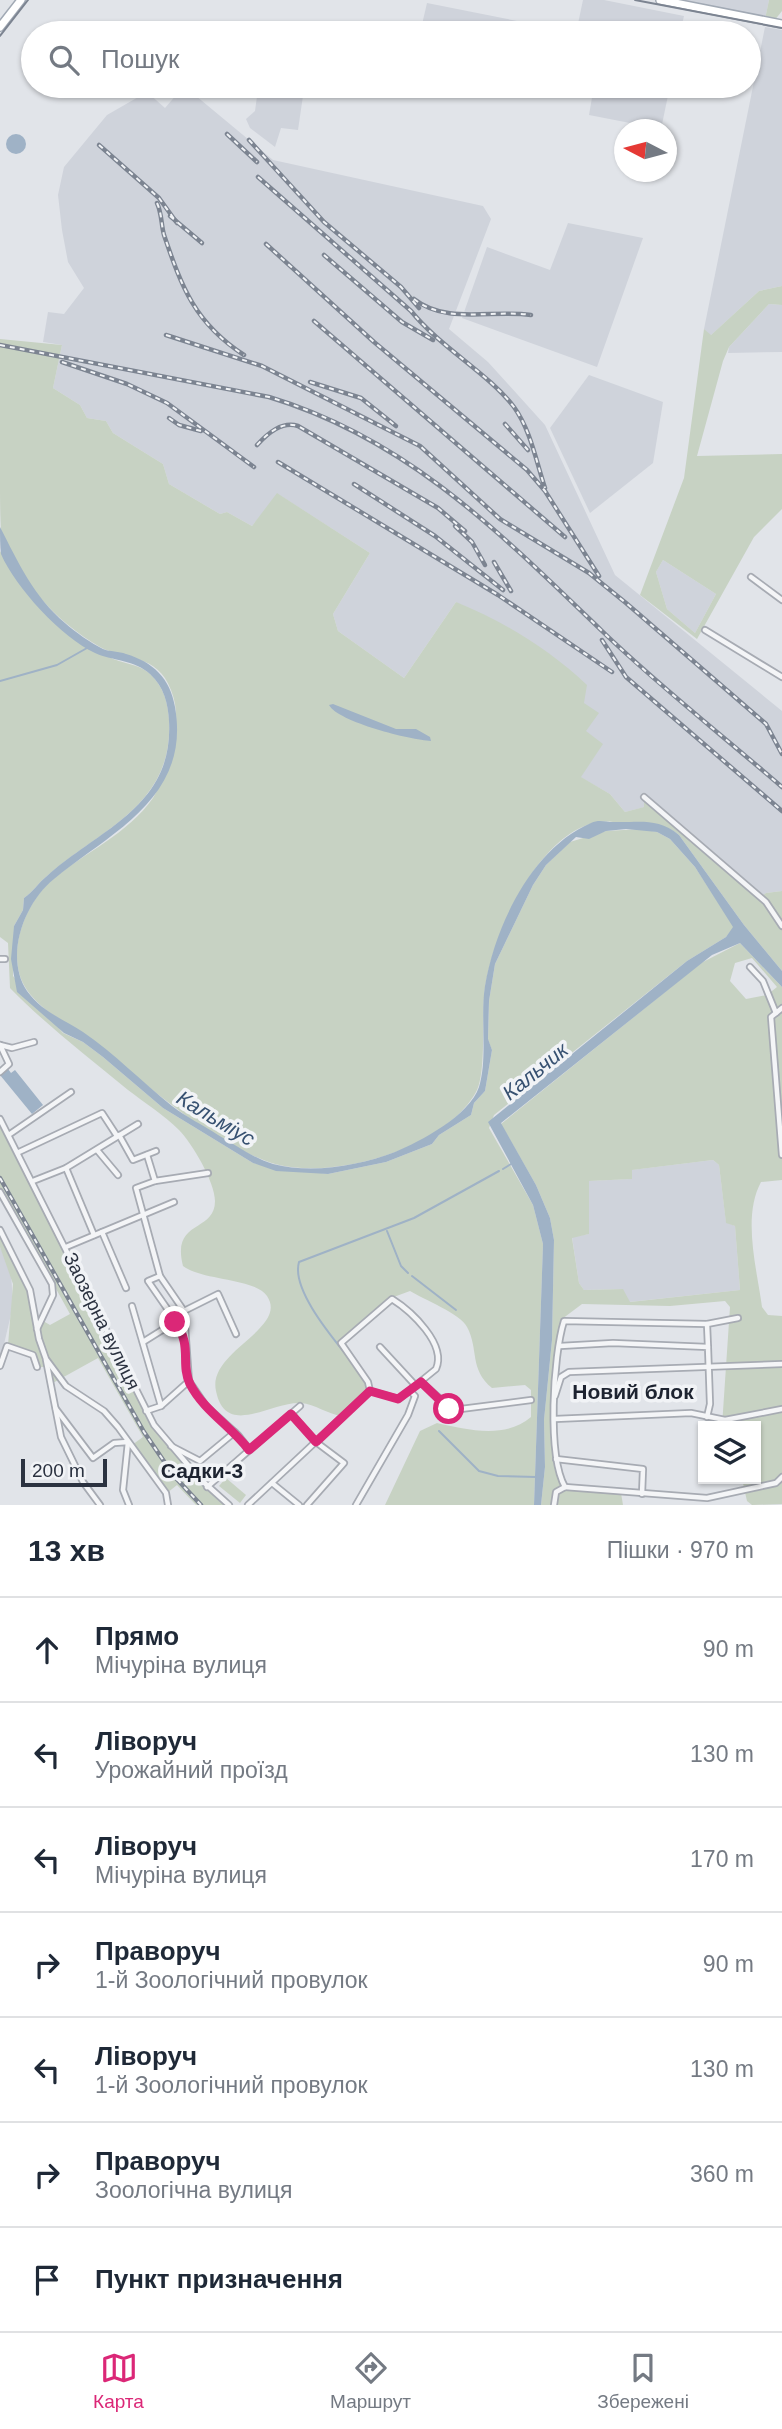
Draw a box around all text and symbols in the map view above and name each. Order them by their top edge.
search box [21,21,761,98]
icon: search [45,41,83,79]
text: Пошук [101,44,179,74]
north arrow [614,119,677,182]
water label: Кальчик [498,1037,573,1104]
water label: Кальміус [173,1086,260,1150]
street label: Заозерна вулиця [60,1249,144,1393]
route end [159,1306,190,1337]
district label: Новий блок [572,1380,694,1403]
route start [433,1393,464,1424]
map controls [698,1421,761,1484]
button: layers [698,1421,761,1484]
scale bar [21,1456,107,1488]
district label: Садки-3 [161,1459,243,1482]
text: 200 m [32,1460,85,1481]
text: 13 хв [28,1534,105,1567]
text: Пішки · 970 m [607,1537,754,1563]
text: Прямо [95,1621,179,1651]
icon: ahead [28,1631,66,1669]
text: 90 m [703,1636,754,1662]
text: Мічуріна вулиця [95,1652,267,1678]
text: Ліворуч [95,1726,197,1756]
icon: left [28,1736,66,1774]
text: 130 m [690,1741,754,1767]
text: Урожайний проїзд [95,1757,288,1783]
text: Ліворуч [95,1831,197,1861]
icon: left [28,1841,66,1879]
text: 170 m [690,1846,754,1872]
text: Мічуріна вулиця [95,1862,267,1888]
text: Праворуч [95,1936,221,1966]
icon: right [28,1946,66,1984]
text: 90 m [703,1951,754,1977]
text: 1-й Зоологічний провулок [95,1967,368,1993]
text: Ліворуч [95,2041,197,2071]
icon: left [28,2051,66,2089]
text: 130 m [690,2056,754,2082]
text: 1-й Зоологічний провулок [95,2072,368,2098]
text: Праворуч [95,2146,221,2176]
icon: right [28,2156,66,2194]
text: 360 m [690,2161,754,2187]
text: Зоологічна вулиця [95,2177,292,2203]
icon: arrive [28,2261,66,2299]
text: Пункт призначення [95,2264,343,2294]
tab: Карта [93,2349,144,2413]
tab: Маршрут [330,2349,411,2413]
tab: Збережені [597,2349,689,2413]

